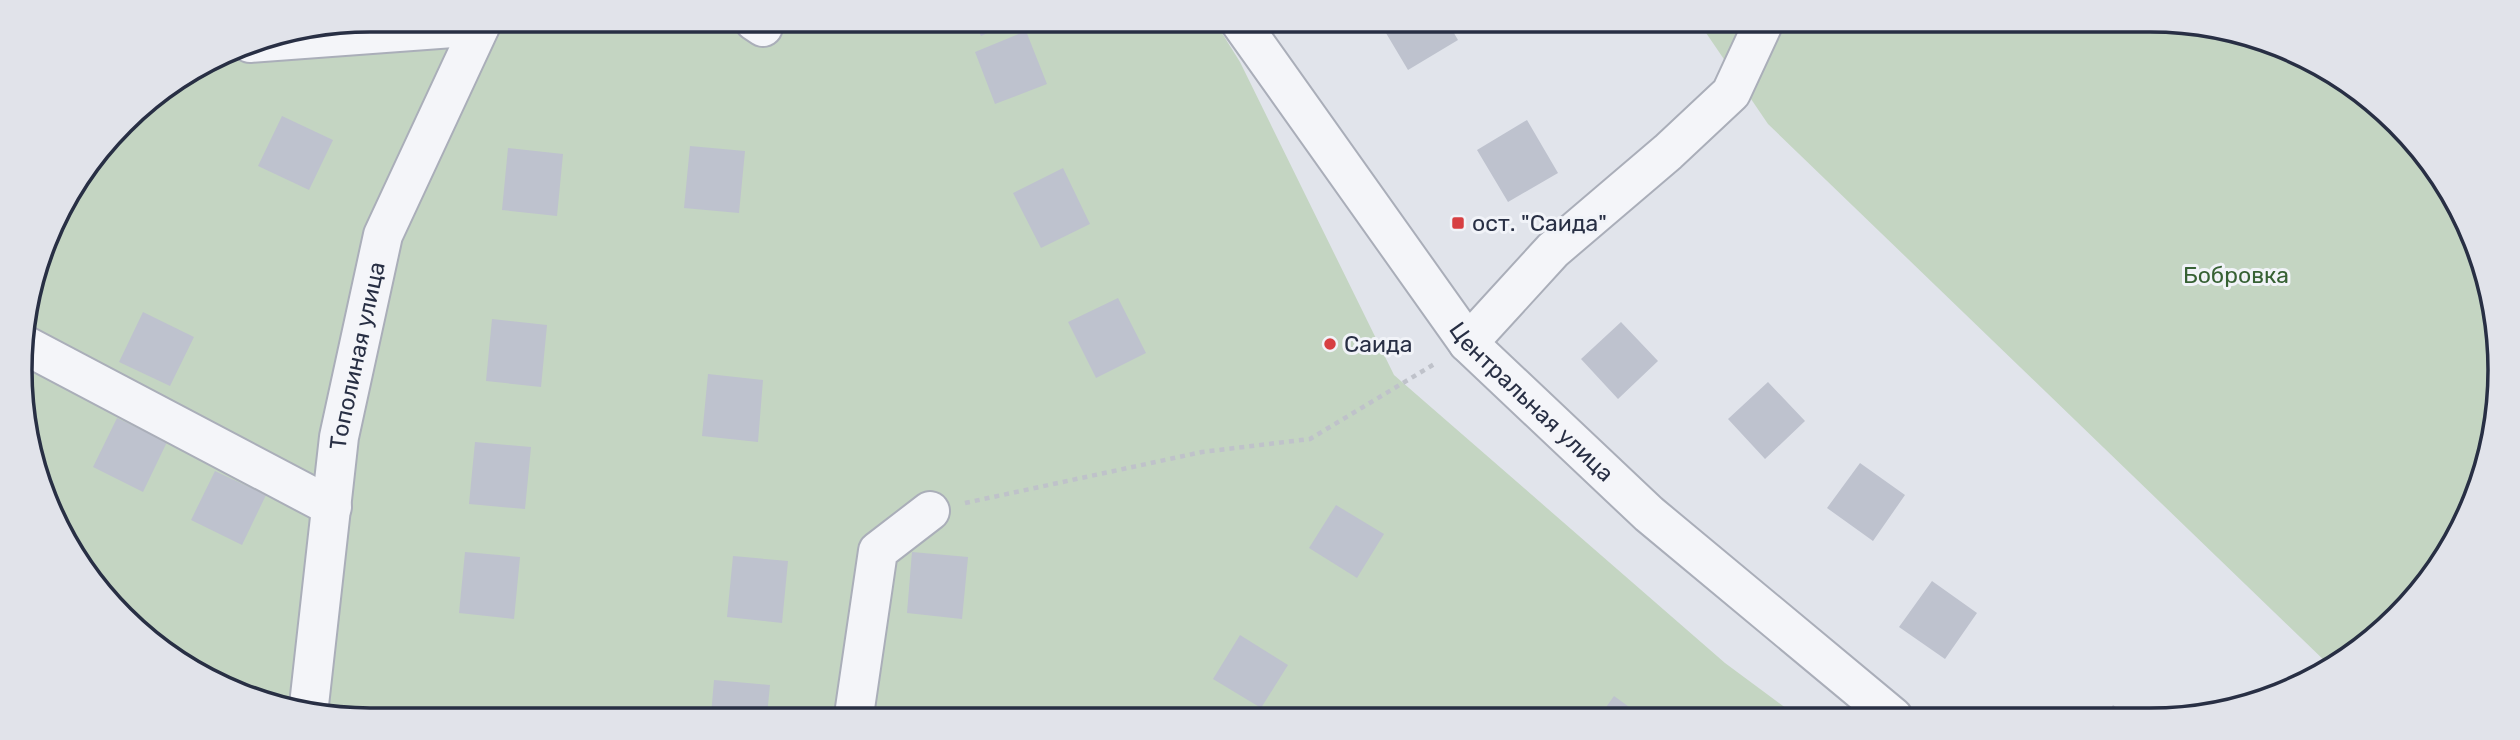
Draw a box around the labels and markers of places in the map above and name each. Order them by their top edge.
place label: ост. "Саида" [1472,209,1607,237]
marker: ост. "Саида" [1450,215,1466,231]
place label: Саида [1344,330,1413,358]
marker: Саида [1322,336,1338,352]

